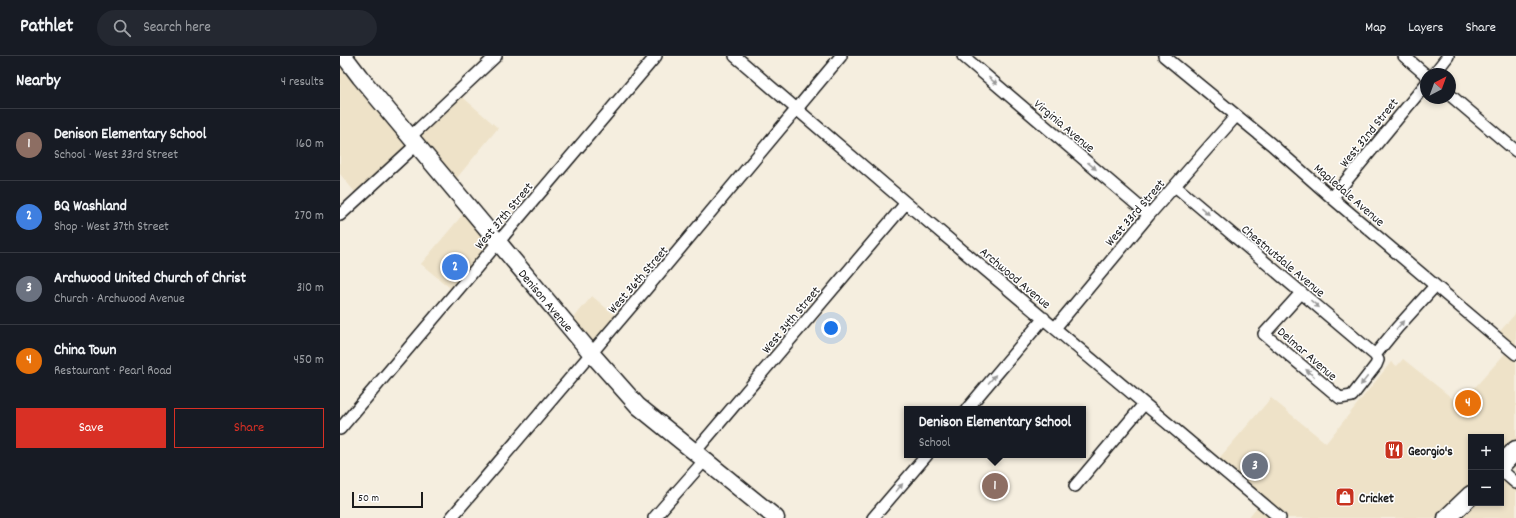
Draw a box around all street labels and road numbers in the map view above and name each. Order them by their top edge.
street label: West 32nd Street [1336,95,1404,172]
street label: Virginia Avenue [1029,96,1098,158]
street label: Mapledale Avenue [1309,160,1388,232]
street label: West 33rd Street [1101,176,1171,251]
street label: West 37th Street [471,179,539,254]
street label: Chestnutdale Avenue [1236,221,1329,303]
street label: West 36th Street [604,243,674,319]
street label: Archwood Avenue [975,243,1054,315]
street label: Denison Avenue [513,266,577,337]
street label: West 34th Street [758,283,826,358]
street label: Delmar Avenue [1272,323,1341,386]

